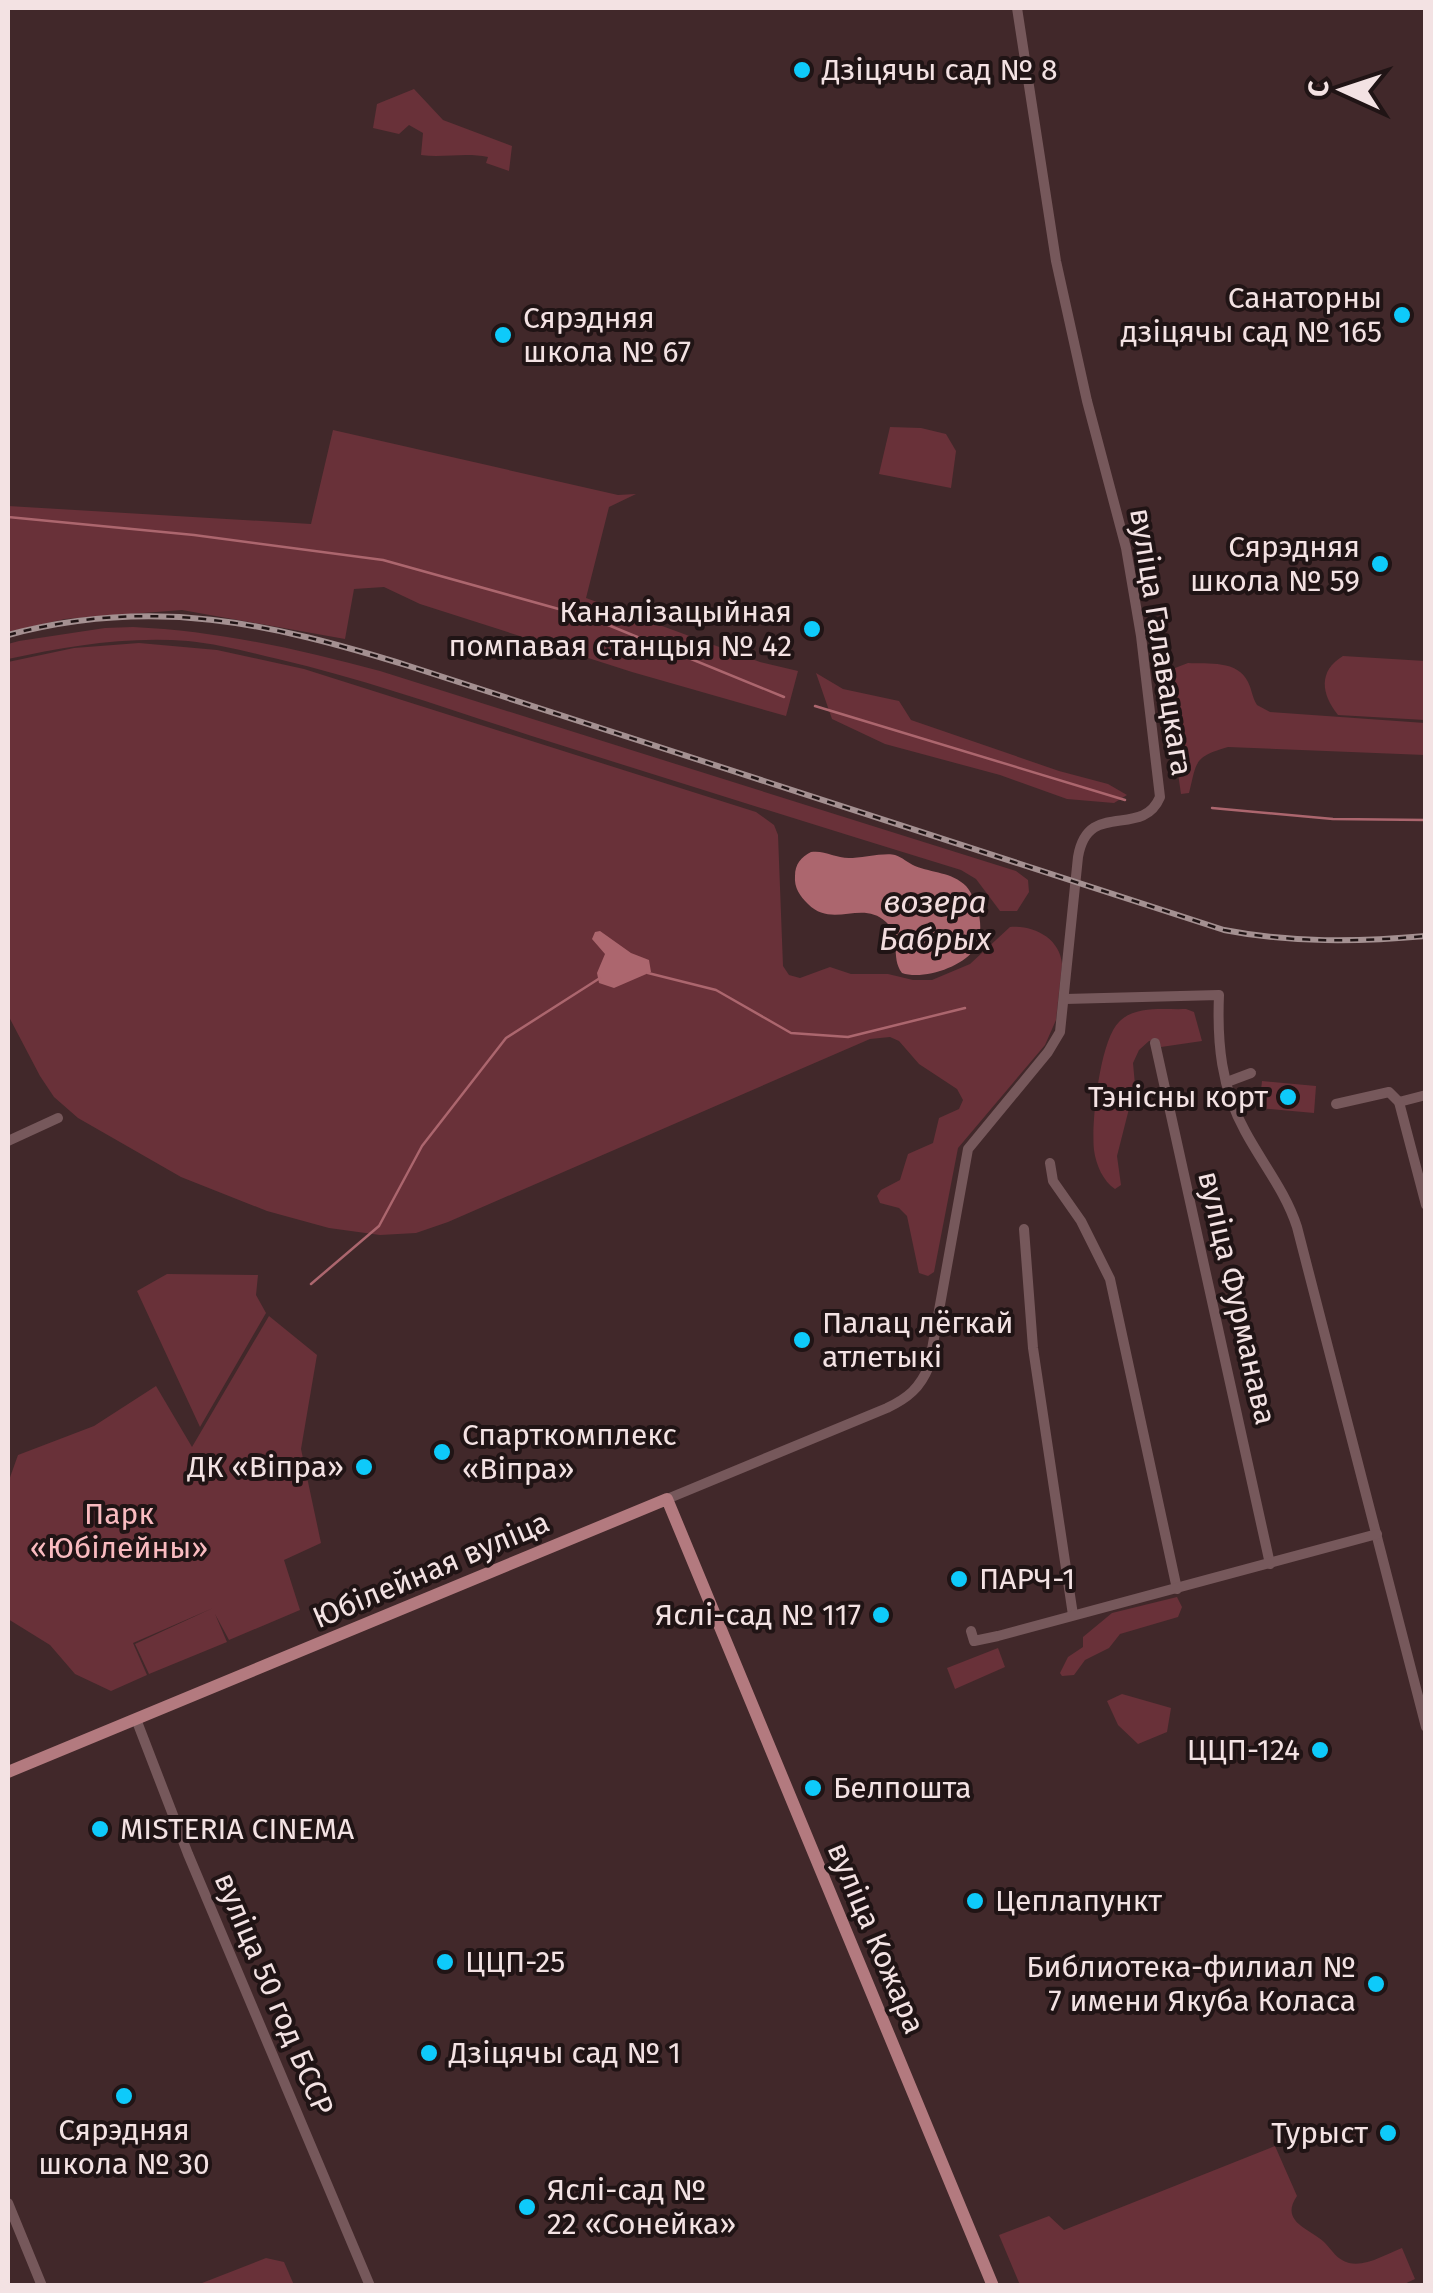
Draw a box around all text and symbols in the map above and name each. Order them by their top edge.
north arrow [1293,40,1393,140]
place label: Дзіцячы сад № 8 [821,52,1058,88]
marker: Дзіцячы сад № 8 [791,59,813,81]
text: С [1302,80,1335,98]
place label: Санаторны дзіцячы сад № 165 [1121,280,1382,350]
place label: Сярэдняя школа № 67 [523,300,691,370]
marker: Санаторны дзіцячы сад № 165 [1391,304,1413,326]
marker: Сярэдняя школа № 67 [492,324,514,346]
street label: вуліца Галавацкага [1122,506,1200,778]
place label: Сярэдняя школа № 59 [1190,529,1360,599]
marker: Сярэдняя школа № 59 [1369,553,1391,575]
place label: Каналізацыйная помпавая станцыя № 42 [449,594,792,664]
marker: Каналізацыйная помпавая станцыя № 42 [801,618,823,640]
water label: возера Бабрых [879,883,992,958]
place label: Тэнісны корт [1088,1079,1268,1115]
marker: Тэнісны корт [1277,1086,1299,1108]
street label: вуліца Фурманава [1190,1168,1284,1428]
place label: Палац лёгкай атлетыкі [822,1305,1014,1375]
marker: Палац лёгкай атлетыкі [791,1329,813,1351]
place label: Спарткомплекс «Віпра» [462,1417,677,1487]
marker: Спарткомплекс «Віпра» [431,1441,453,1463]
place label: ДК «Віпра» [187,1449,344,1485]
marker: ДК «Віпра» [353,1456,375,1478]
park label: Парк «Юбілейны» [30,1496,208,1566]
street label: Юбілейная вуліца [307,1504,555,1636]
place label: ПАРЧ-1 [979,1561,1075,1597]
marker: ПАРЧ-1 [948,1568,970,1590]
place label: Яслі-сад № 117 [655,1597,861,1633]
marker: Яслі-сад № 117 [870,1604,892,1626]
place label: ЦЦП-124 [1187,1732,1300,1768]
marker: ЦЦП-124 [1309,1739,1331,1761]
place label: Белпошта [833,1770,971,1806]
marker: Белпошта [802,1777,824,1799]
place label: MISTERIA CINEMA [120,1811,355,1847]
marker: MISTERIA CINEMA [89,1818,111,1840]
street label: вуліца Кожара [820,1837,932,2039]
street label: вуліца 50 год БССР [207,1867,341,2121]
place label: Цеплапункт [995,1883,1162,1919]
marker: Цеплапункт [964,1890,986,1912]
place label: ЦЦП-25 [465,1944,565,1980]
place label: Библиотека-филиал № 7 имени Якуба Коласа [1026,1949,1356,2019]
marker: ЦЦП-25 [434,1951,456,1973]
marker: Библиотека-филиал № 7 имени Якуба Коласа [1365,1973,1387,1995]
place label: Дзіцячы сад № 1 [448,2035,681,2071]
marker: Дзіцячы сад № 1 [418,2042,440,2064]
marker: Сярэдняя школа № 30 [113,2085,135,2107]
place label: Сярэдняя школа № 30 [38,2112,210,2182]
place label: Турыст [1271,2115,1368,2151]
marker: Турыст [1377,2122,1399,2144]
place label: Яслі-сад № 22 «Сонейка» [547,2172,736,2242]
marker: Яслі-сад № 22 «Сонейка» [516,2196,538,2218]

